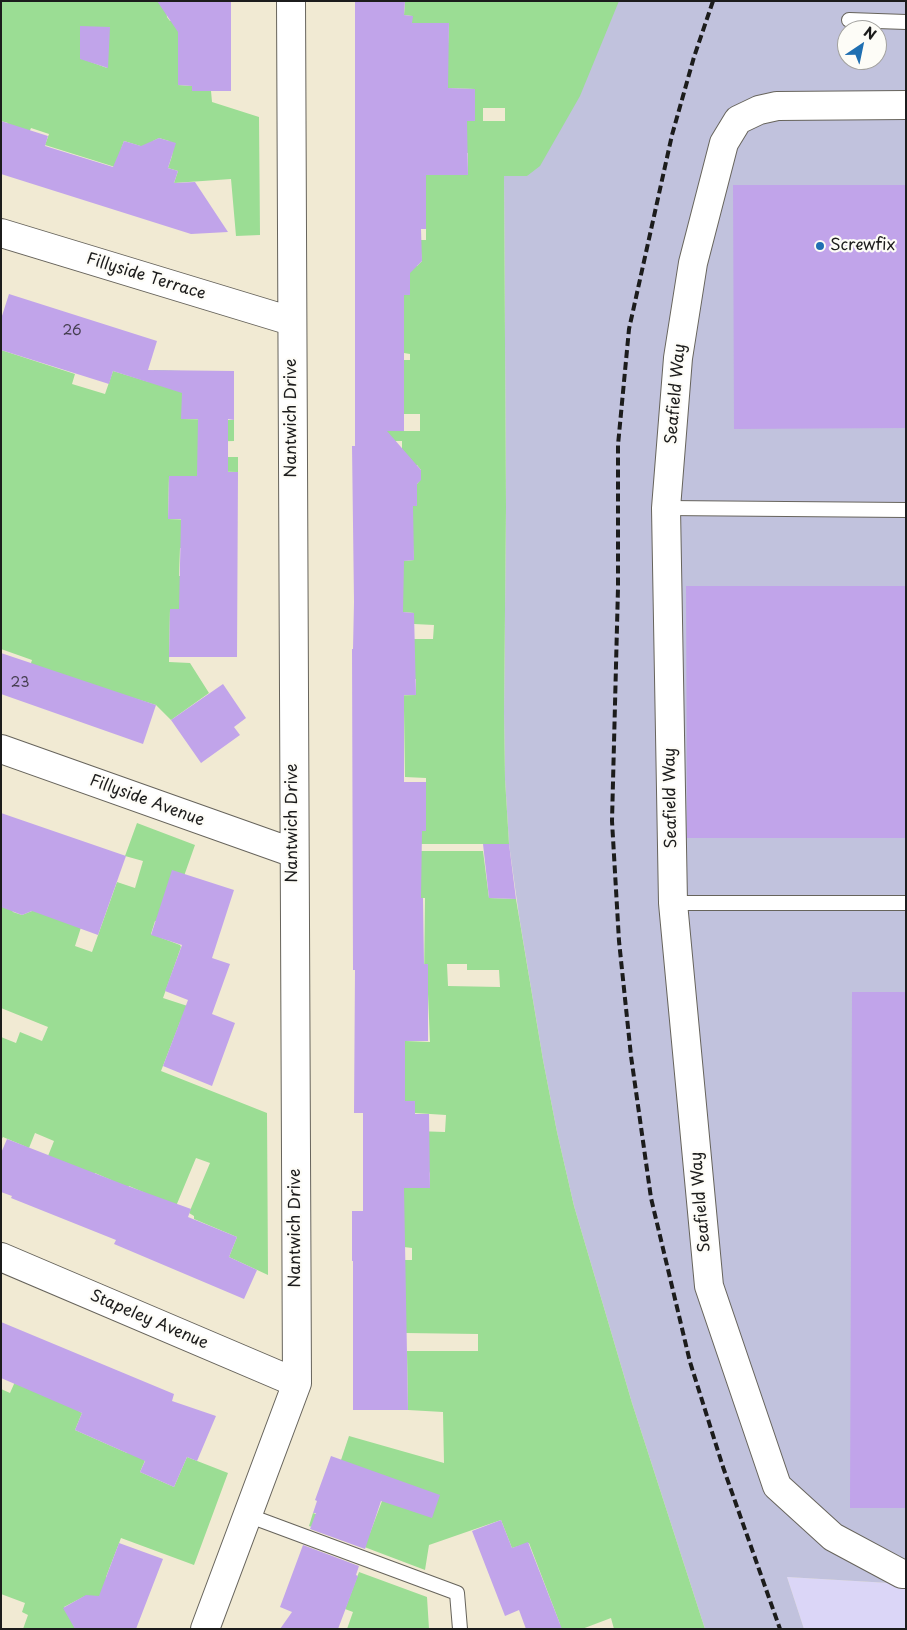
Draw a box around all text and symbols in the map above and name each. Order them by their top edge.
north arrow [837,20,887,70]
text: N [860,21,881,45]
place label: Screwfix [830,236,895,256]
marker: Screwfix [814,240,826,252]
street label: Fillyside Terrace [84,250,208,304]
house number: 26 [62,323,82,339]
street label: Seafield Way [662,343,690,445]
street label: Nantwich Drive [282,358,302,478]
house number: 23 [11,675,29,691]
street label: Seafield Way [661,747,681,849]
street label: Nantwich Drive [283,763,303,883]
street label: Fillyside Avenue [87,771,207,831]
street label: Seafield Way [687,1151,715,1253]
street label: Nantwich Drive [286,1168,306,1288]
street label: Stapeley Avenue [87,1286,211,1354]

